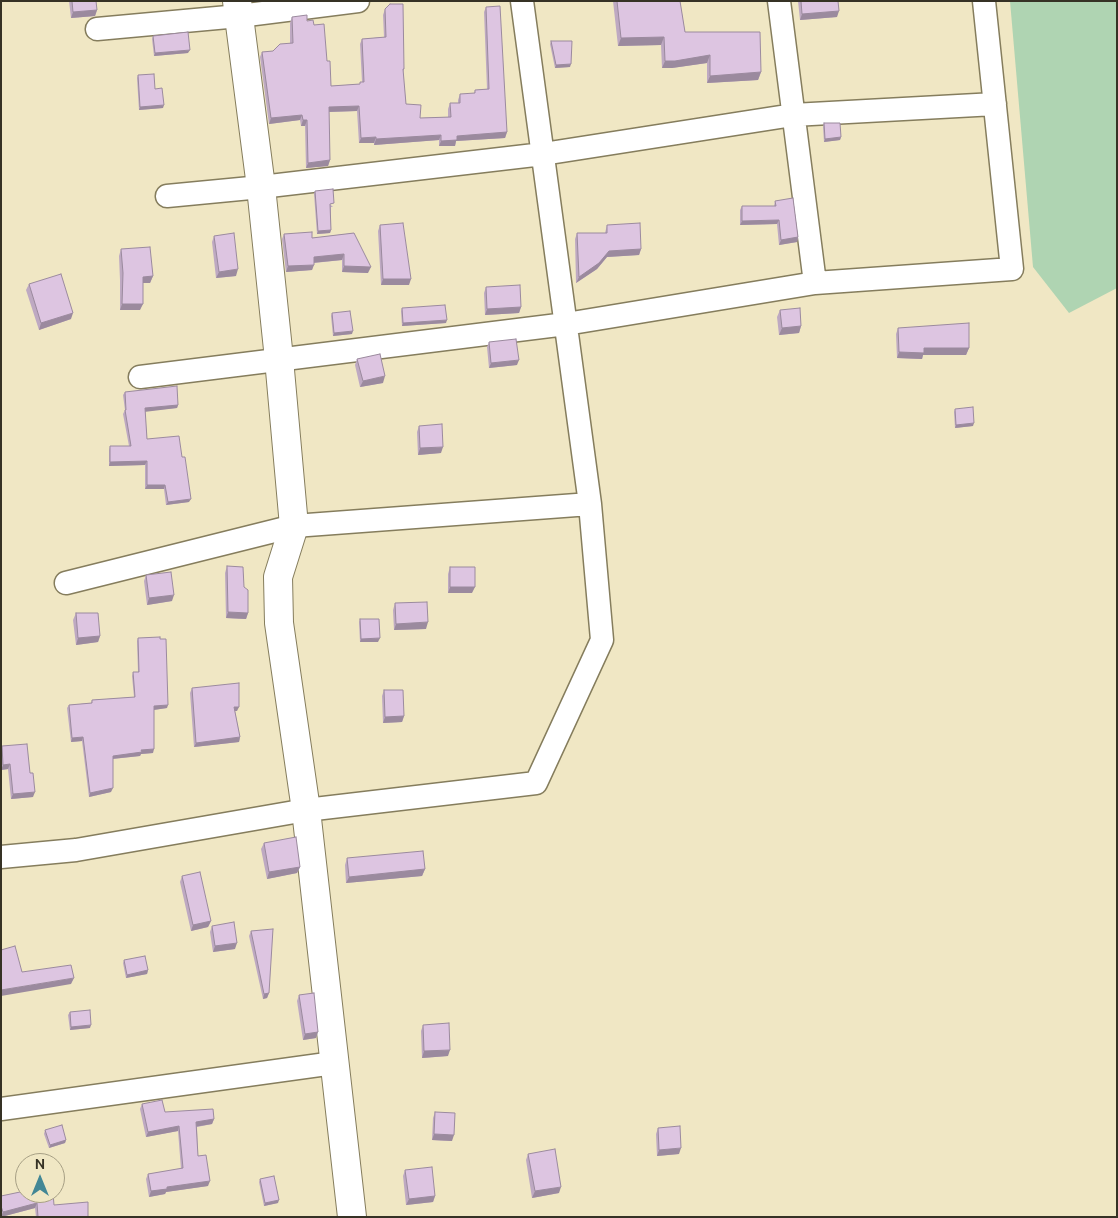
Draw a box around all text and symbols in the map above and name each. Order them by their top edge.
north arrow [15,1153,65,1203]
text: N [35,1156,45,1172]

